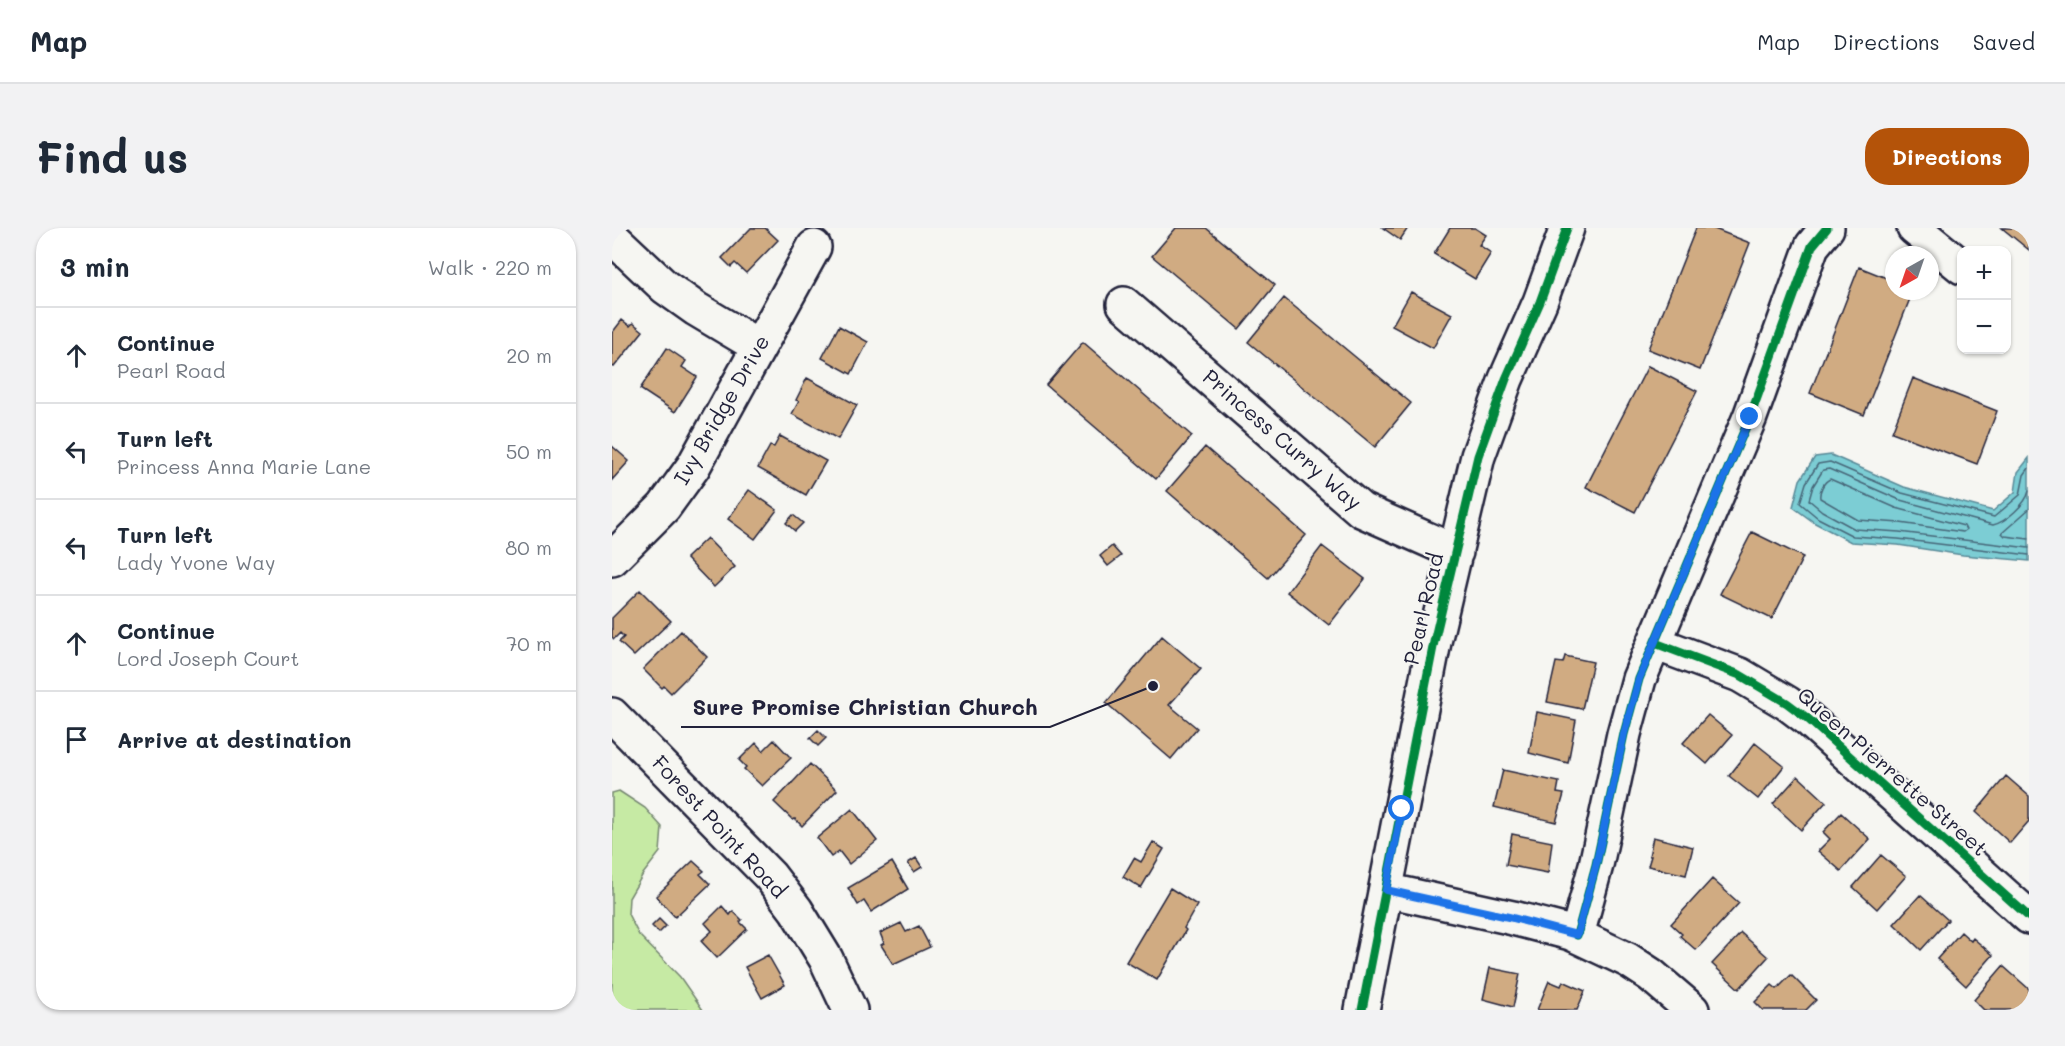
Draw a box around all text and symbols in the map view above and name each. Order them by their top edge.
text: Map [30,23,87,59]
text: Map [1757,28,1800,55]
text: Directions [1833,28,1940,55]
text: Saved [1973,28,2035,55]
button: Directions [1865,128,2029,185]
text: Find us [36,129,188,184]
north arrow [1885,246,1939,300]
map controls [1957,246,2011,354]
button: + [1957,246,2011,300]
text: 3 min [60,250,129,284]
text: Walk · 220 m [428,254,552,280]
button: − [1957,300,2011,354]
text: Continue [117,328,215,357]
street label: Ivy Bridge Drive [667,329,775,489]
icon: ahead [60,339,93,372]
text: 20 m [506,342,552,368]
text: Pearl Road [117,357,225,383]
street label: Princess Curry Way [1198,363,1368,515]
route end [1736,403,1762,429]
text: Turn left [117,424,213,453]
icon: left [60,435,93,468]
text: 50 m [506,438,552,464]
text: Princess Anna Marie Lane [117,453,371,479]
text: Turn left [117,520,213,549]
icon: left [60,531,93,564]
text: 80 m [505,534,552,560]
text: Lady Yvone Way [117,549,275,575]
street label: Pearl Road [1397,550,1448,667]
text: Continue [117,616,215,645]
icon: ahead [60,627,93,660]
text: 70 m [506,630,552,656]
text: Lord Joseph Court [117,645,299,671]
street label: Queen Pierrette Street [1792,681,1994,861]
callout: Sure Promise Christian Church [681,687,1050,727]
text: Sure Promise Christian Church [692,692,1038,721]
icon: arrive [60,723,93,756]
text: Arrive at destination [117,725,352,754]
street label: Forest Point Road [647,749,793,903]
route start [1388,795,1414,821]

